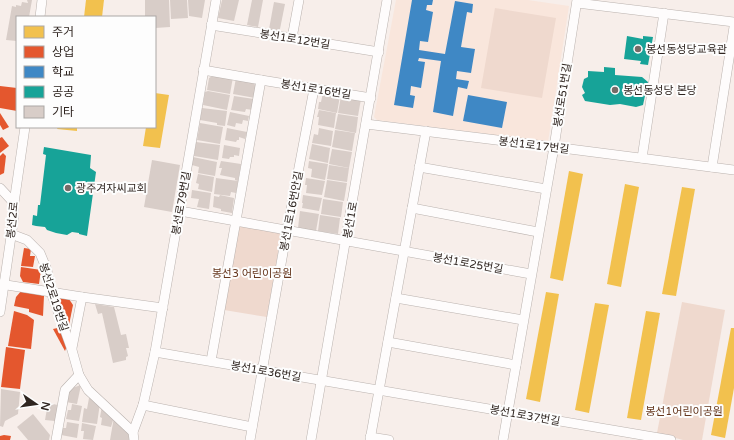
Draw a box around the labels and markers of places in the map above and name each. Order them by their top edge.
place label: 봉선동성당교육관 [646,43,727,56]
marker: 봉선동성당교육관 [633,44,643,54]
place label: 봉선동성당 본당 [623,84,697,97]
marker: 봉선동성당 본당 [610,85,620,95]
place label: 광주겨자씨교회 [76,182,147,195]
marker: 광주겨자씨교회 [63,183,73,193]

